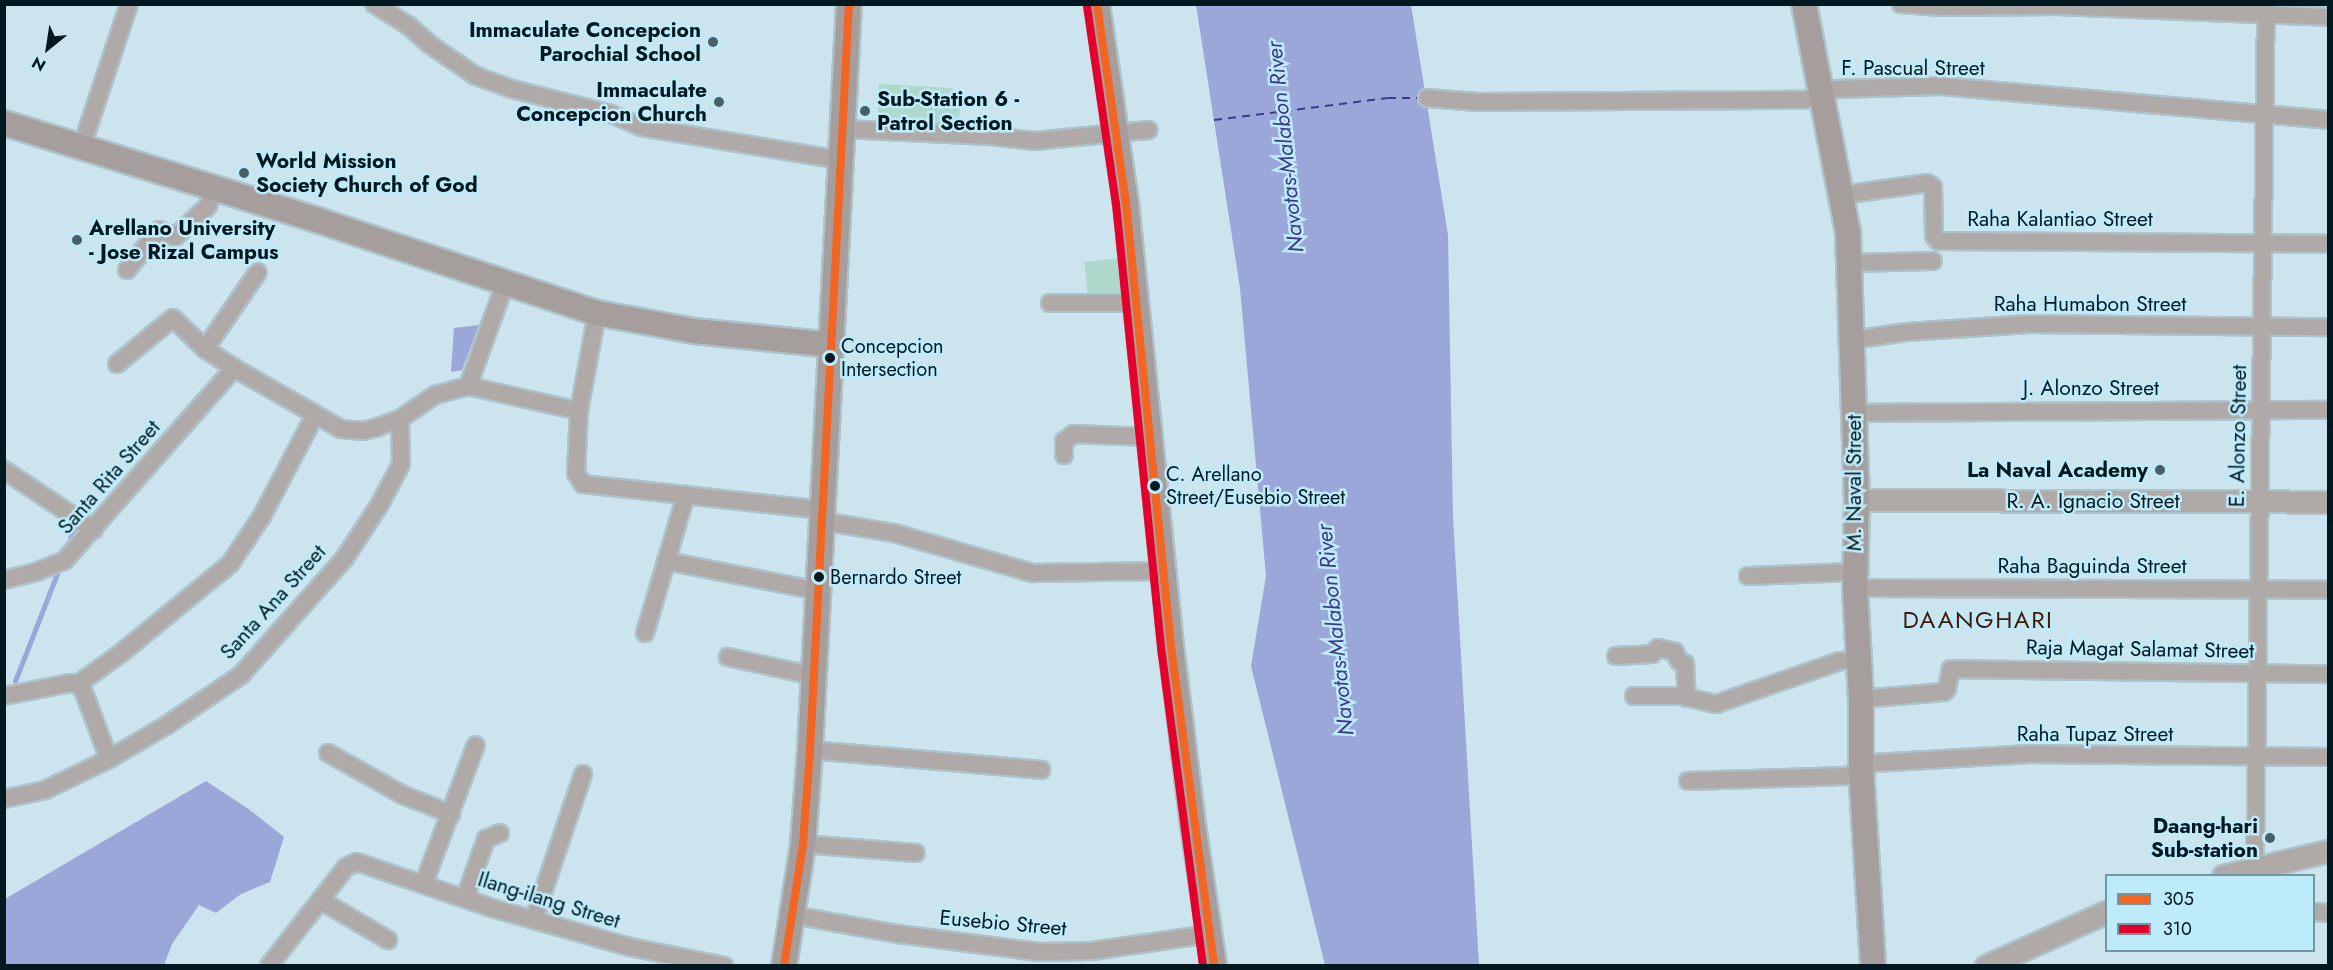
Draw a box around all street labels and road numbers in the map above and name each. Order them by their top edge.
street label: F. Pascual Street [1841,55,1985,81]
street label: Raha Kalantiao Street [1967,206,2153,232]
street label: Raha Humabon Street [1994,291,2186,317]
street label: E. Alonzo Street [2224,365,2252,507]
street label: J. Alonzo Street [2023,375,2159,401]
street label: Santa Rita Street [53,415,165,539]
street label: M. Naval Street [1841,415,1867,551]
street label: R. A. Ignacio Street [2006,488,2180,514]
street label: Santa Ana Street [215,540,331,664]
street label: Raha Baguinda Street [1997,553,2187,579]
street label: Raja Magat Salamat Street [2026,634,2254,664]
street label: Raha Tupaz Street [2017,721,2173,747]
street label: Ilang-ilang Street [475,866,623,934]
street label: Eusebio Street [939,905,1067,941]

